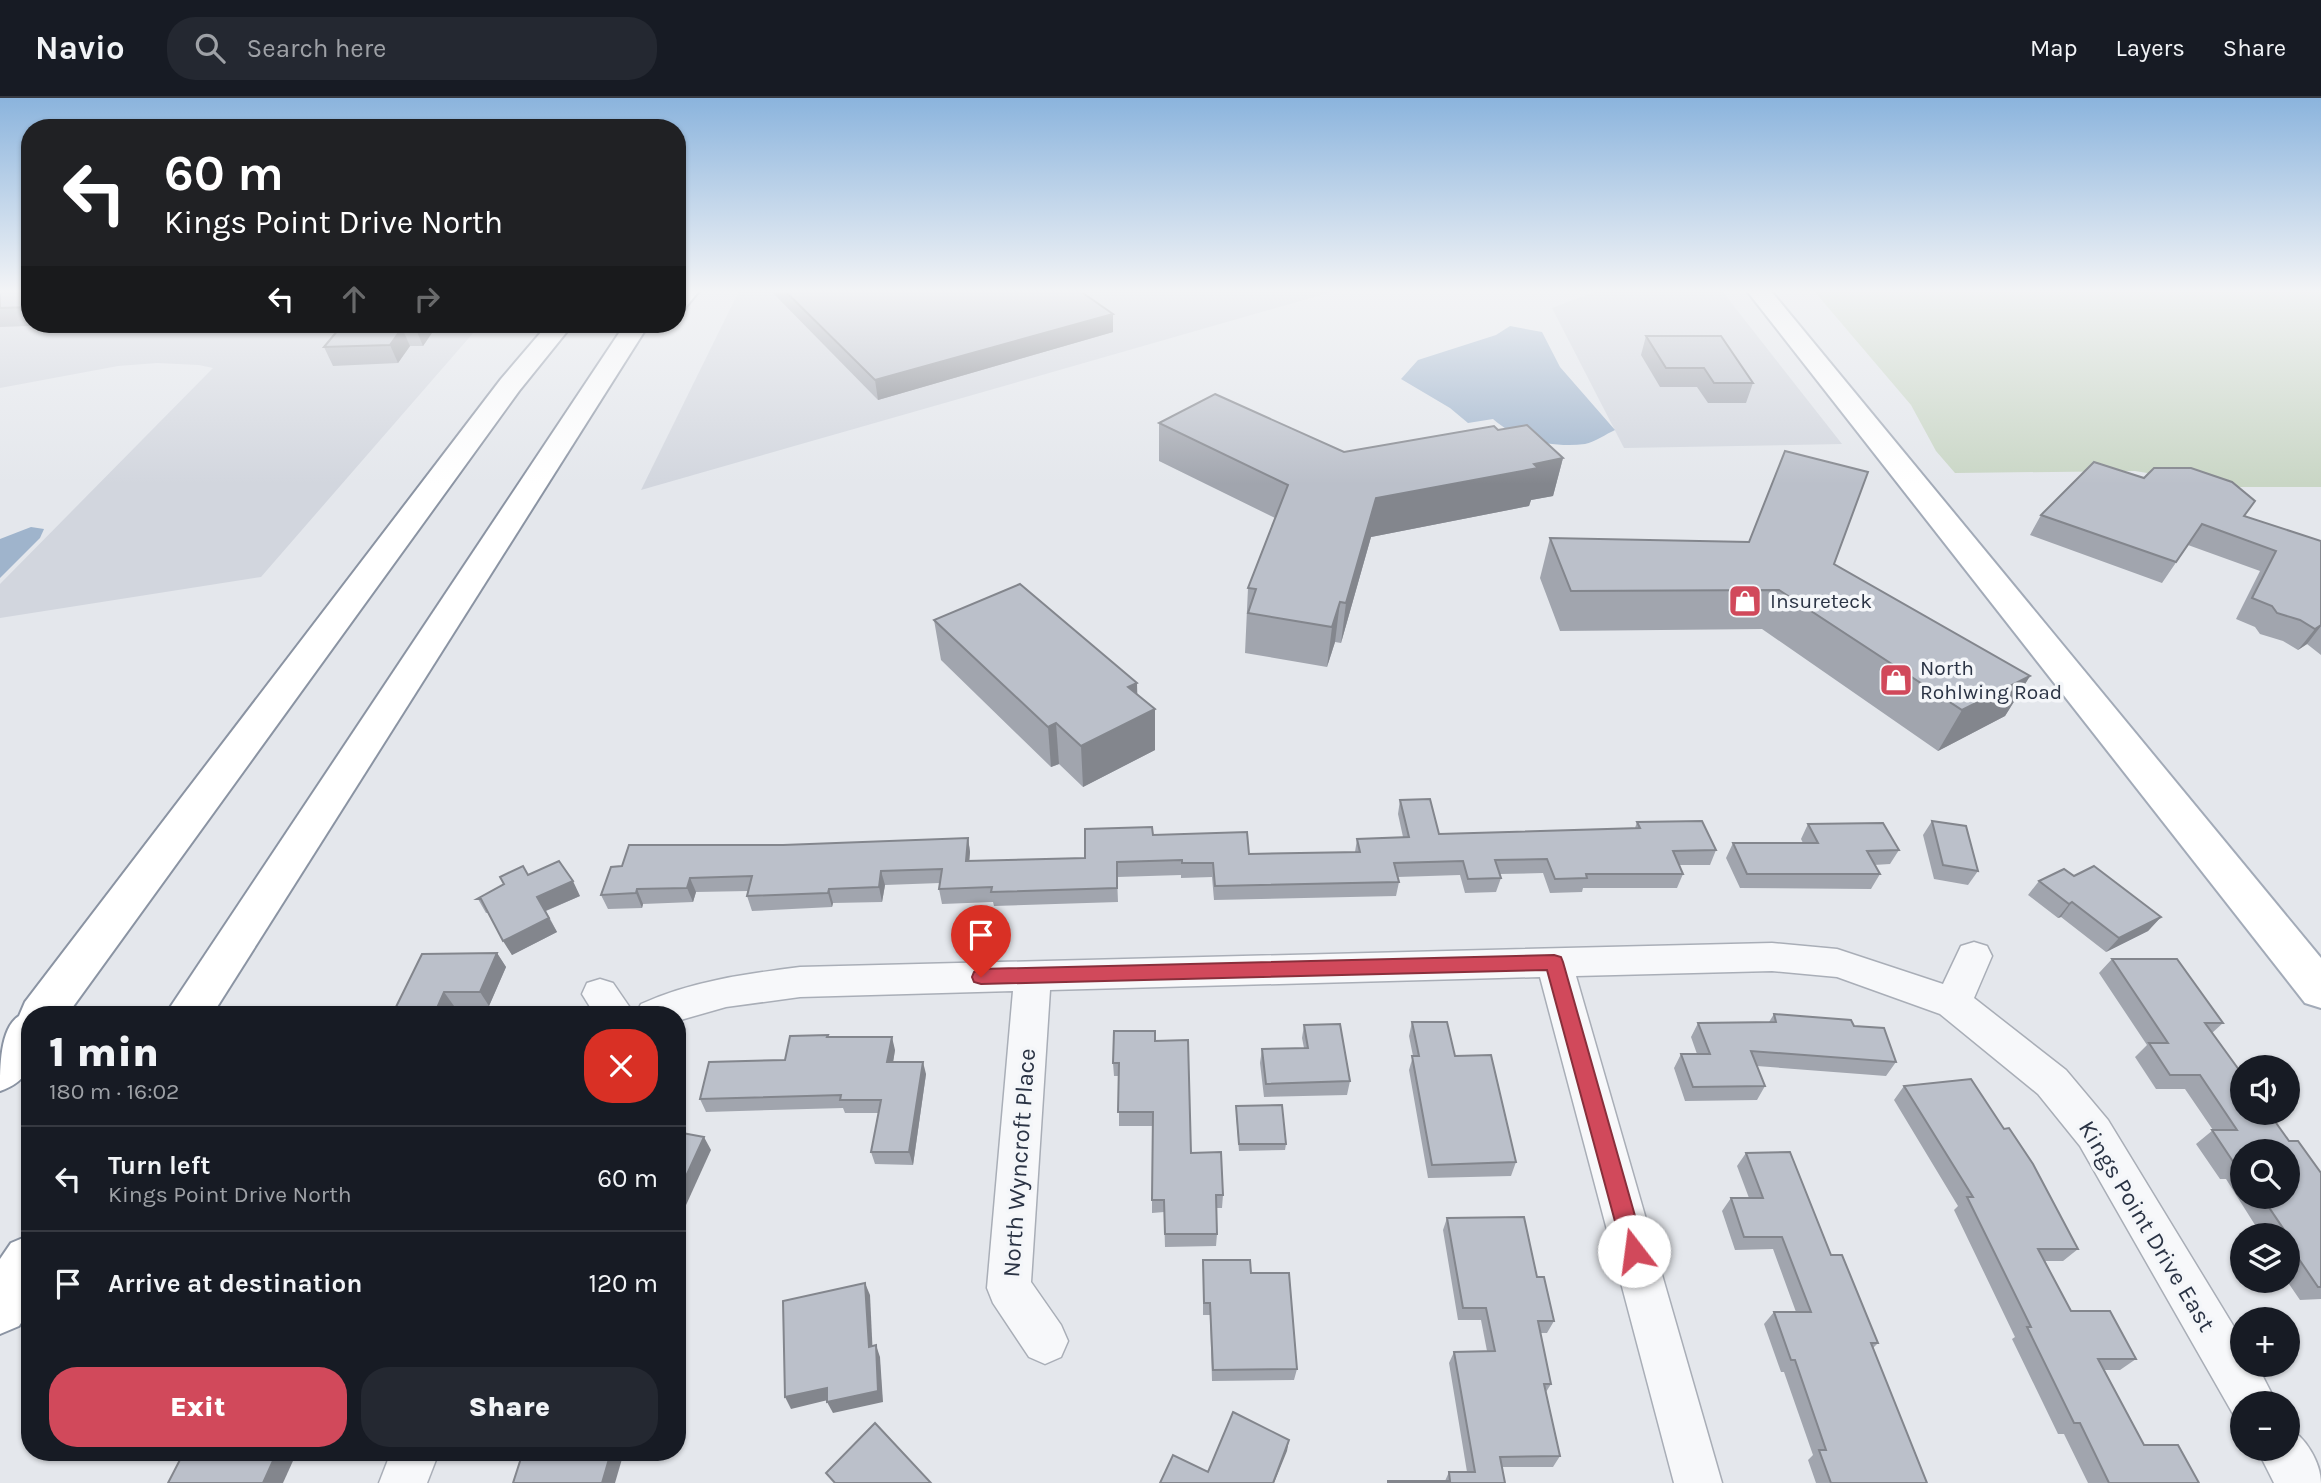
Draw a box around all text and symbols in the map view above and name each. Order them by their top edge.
search box [167,17,657,80]
text: Navio [35,29,125,67]
icon: search [191,29,229,67]
text: Search here [247,33,386,64]
text: Map [2030,34,2078,62]
text: Layers [2116,34,2185,62]
text: Share [2223,34,2286,62]
text: 60 m [164,145,284,202]
icon: left [49,147,140,238]
text: Kings Point Drive North [164,204,503,241]
icon: left [262,280,300,318]
icon: ahead [335,280,373,318]
icon: right [408,280,446,318]
shop icon: Insureteck [1726,582,1764,620]
place label: Insureteck [1770,589,1872,613]
place label: North Rohlwing Road [1920,656,2062,704]
shop icon: North Rohlwing Road [1877,661,1915,699]
pin [951,905,1011,977]
icon: arrive [962,916,1000,954]
text: 1 min [49,1027,159,1077]
button: close [584,1029,658,1103]
street label: North Wyncroft Place [997,1048,1041,1278]
map controls [2230,1055,2300,1461]
button: sound [2230,1055,2300,1125]
text: 180 m · 16:02 [49,1078,179,1105]
street label: Kings Point Drive East [2073,1116,2221,1336]
button: search [2230,1139,2300,1209]
text: Turn left [108,1150,210,1181]
icon: left [49,1160,87,1198]
text: 60 m [597,1163,658,1194]
text: Kings Point Drive North [108,1181,352,1208]
position arrow [1597,1214,1671,1288]
button: layers [2230,1223,2300,1293]
icon: arrive [49,1265,87,1303]
text: Arrive at destination [108,1268,362,1299]
text: 120 m [588,1268,658,1299]
button: + [2230,1307,2300,1377]
button: Exit [49,1367,347,1447]
button: Share [361,1367,658,1447]
button: − [2230,1391,2300,1461]

